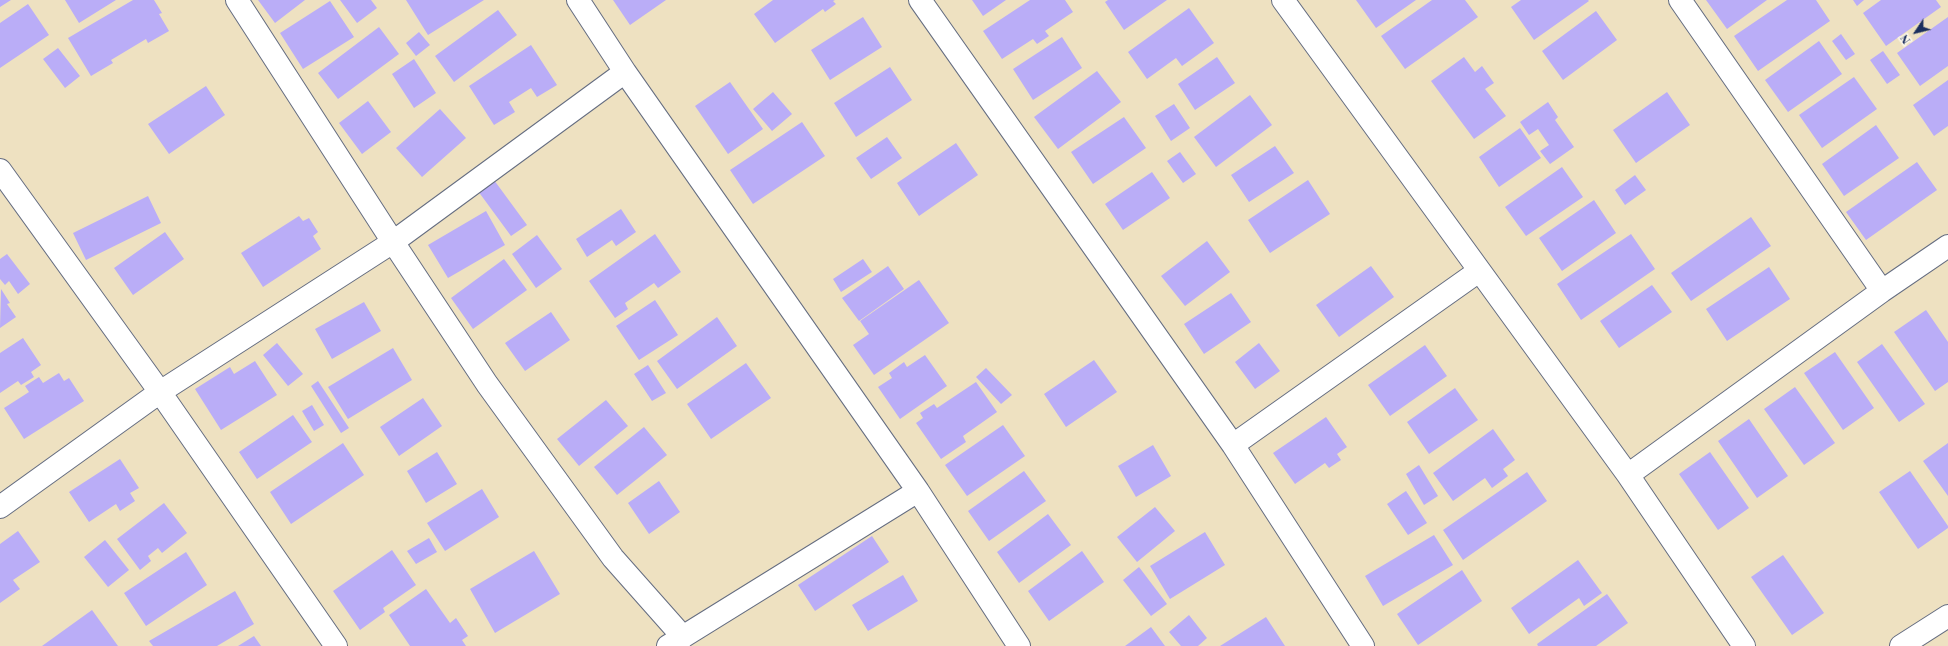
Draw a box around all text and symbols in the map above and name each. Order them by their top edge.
north arrow [1896,12,1936,52]
text: N [1898,31,1914,46]

